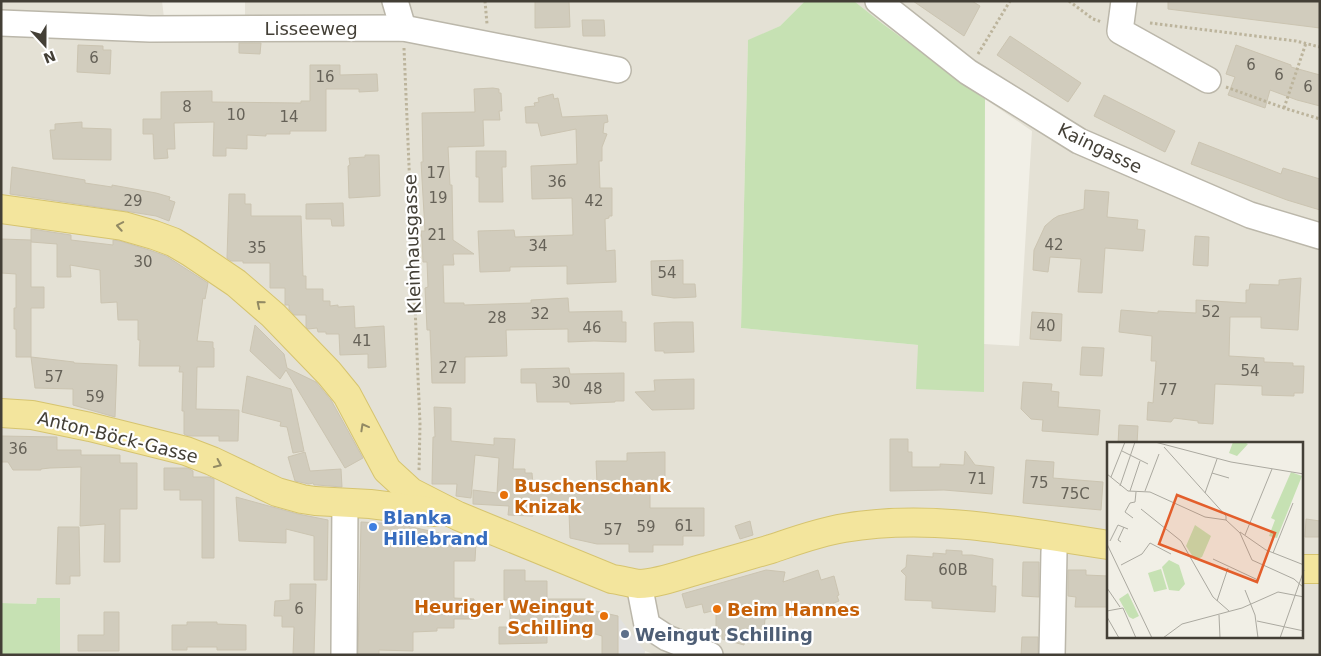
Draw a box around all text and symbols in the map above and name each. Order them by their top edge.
street label: Lisseeweg [264,18,358,39]
north arrow [20,20,70,70]
text: N [41,48,58,67]
house number: 6 [89,49,99,67]
house number: 6 [1246,56,1256,74]
house number: 6 [1274,66,1284,84]
house number: 16 [315,68,335,86]
house number: 6 [1303,78,1313,96]
house number: 8 [182,98,192,116]
house number: 10 [226,106,246,124]
house number: 14 [279,108,299,126]
street label: Kaingasse [1054,119,1146,177]
house number: 17 [426,164,446,182]
house number: 36 [547,173,567,191]
street label: Kleinhausgasse [399,174,425,314]
house number: 19 [428,189,448,207]
house number: 29 [123,192,143,210]
house number: 42 [584,192,604,210]
one-way arrow [116,222,124,232]
house number: 21 [427,226,447,244]
house number: 42 [1044,236,1064,254]
house number: 34 [528,237,548,255]
house number: 35 [247,239,267,257]
house number: 30 [133,253,153,271]
house number: 54 [657,264,677,282]
one-way arrow [257,300,266,309]
house number: 52 [1201,303,1221,321]
house number: 32 [530,305,550,323]
house number: 28 [487,309,507,327]
house number: 40 [1036,317,1056,335]
house number: 46 [582,319,602,337]
house number: 41 [352,332,372,350]
house number: 27 [438,359,458,377]
house number: 54 [1240,362,1260,380]
house number: 57 [44,368,64,386]
house number: 30 [551,374,571,392]
house number: 48 [583,380,603,398]
house number: 77 [1158,381,1178,399]
house number: 59 [85,388,105,406]
street label: Anton-Böck-Gasse [36,407,200,467]
one-way arrow [360,424,370,433]
house number: 36 [8,440,28,458]
inset map [1107,442,1304,638]
one-way arrow [213,458,222,468]
house number: 71 [967,470,987,488]
house number: 75 [1029,474,1049,492]
place label: Buschenschank Knizak [514,475,672,517]
house number: 75C [1060,485,1090,503]
marker: Buschenschank Knizak [498,489,510,501]
place label: Blanka Hillebrand [383,507,488,549]
house number: 61 [674,517,694,535]
house number: 59 [636,518,656,536]
marker: Blanka Hillebrand [367,521,379,533]
house number: 57 [603,521,623,539]
house number: 60B [938,561,968,579]
place label: Heuriger Weingut Schilling [414,596,594,638]
place label: Beim Hannes [727,599,860,620]
house number: 6 [294,600,304,618]
marker: Beim Hannes [711,603,723,615]
marker: Heuriger Weingut Schilling [598,610,610,622]
place label: Weingut Schilling [635,624,813,645]
marker: Weingut Schilling [619,628,631,640]

